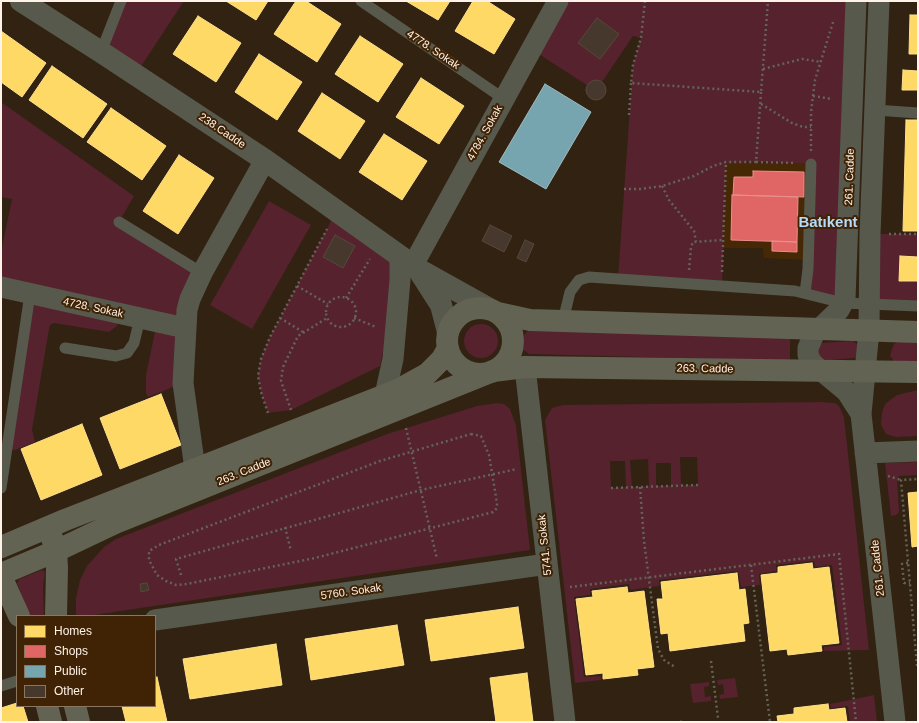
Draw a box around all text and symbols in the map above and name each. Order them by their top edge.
street label: 4778. Sokak [404,27,462,73]
street label: 4784. Sokak [464,103,506,163]
street label: 238.Cadde [196,110,248,152]
street label: 261. Cadde [842,148,858,206]
district label: Batıkent [798,214,858,232]
street label: 4728. Sokak [62,295,124,321]
street label: 263. Cadde [676,362,734,376]
street label: 263. Cadde [215,455,273,489]
street label: 5741. Sokak [535,514,555,576]
street label: 261. Cadde [868,539,888,597]
street label: 5760. Sokak [320,581,382,603]
legend [16,615,156,707]
text: Homes [54,624,92,638]
text: Shops [54,644,88,658]
text: Public [54,664,87,678]
text: Other [54,684,84,698]

